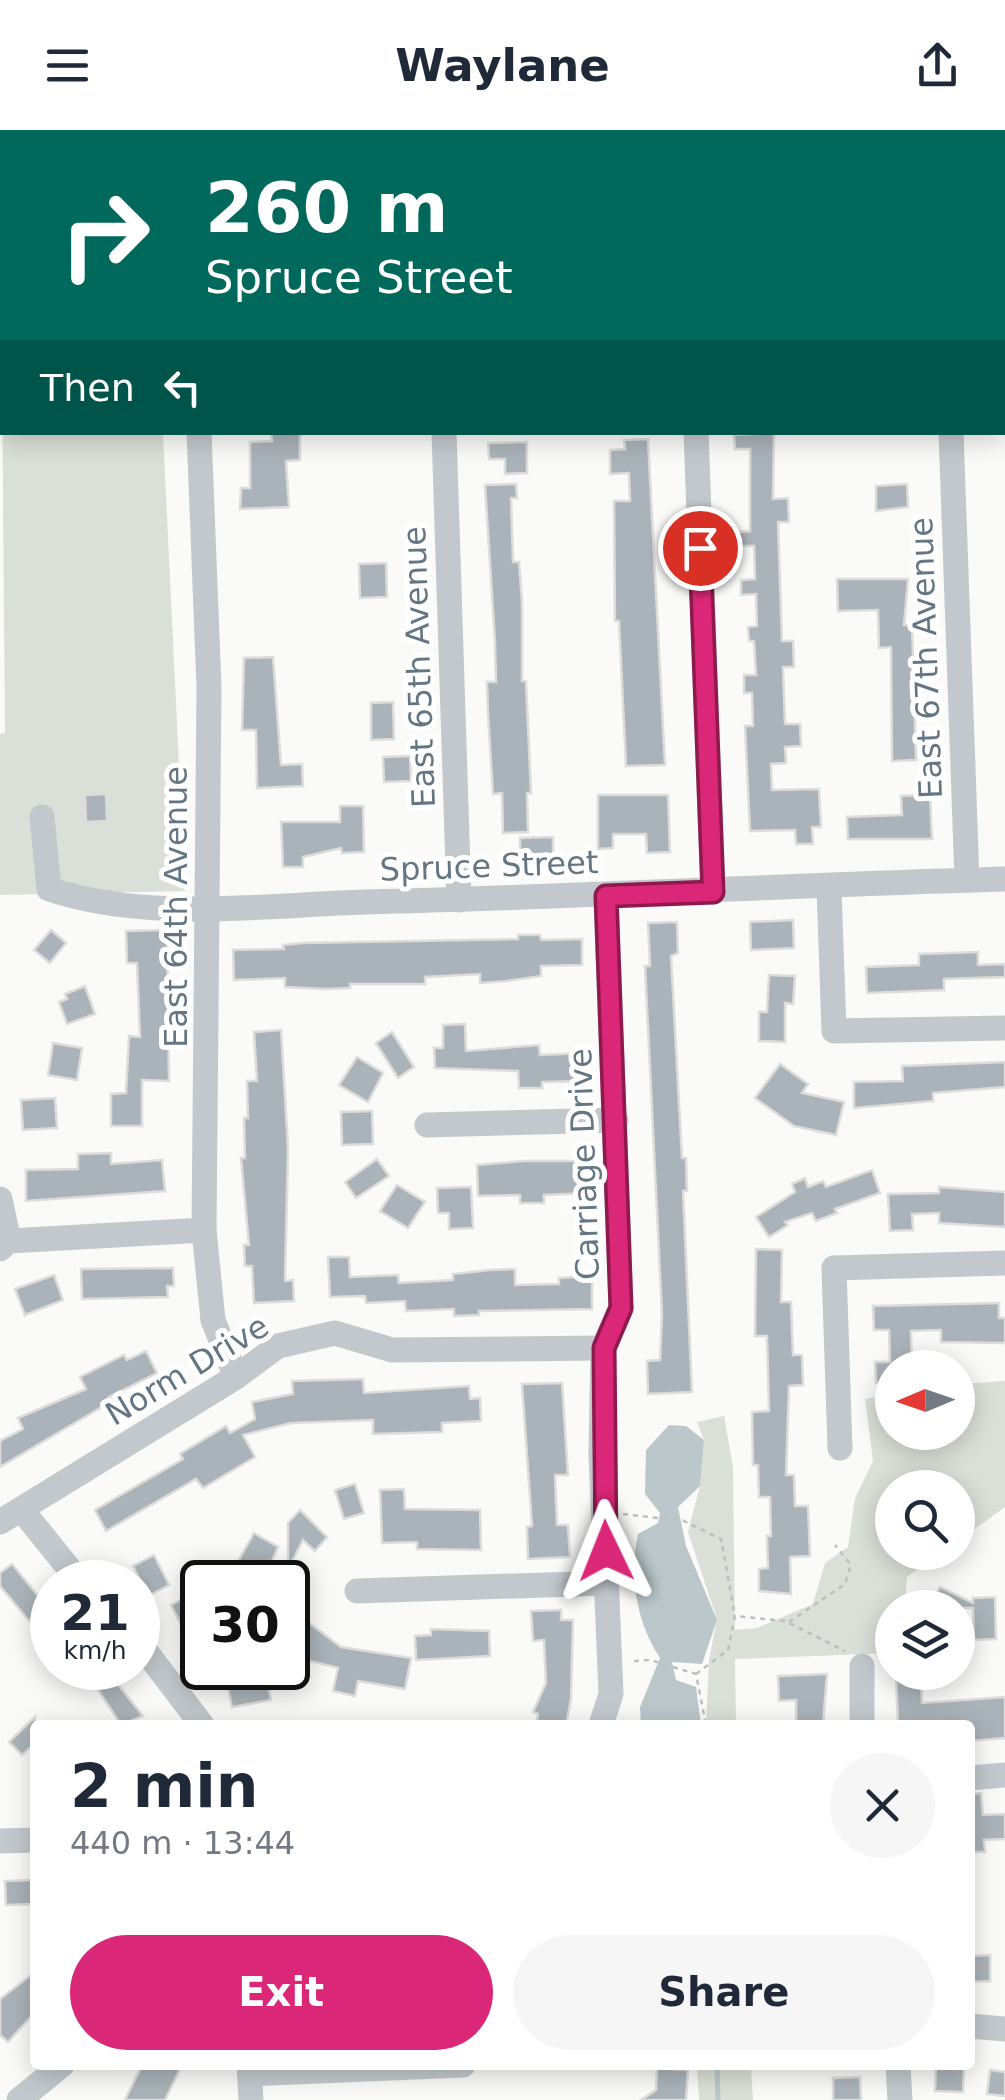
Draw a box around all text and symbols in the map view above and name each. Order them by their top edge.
icon: menu [40,38,95,93]
icon: share [910,38,965,93]
text: Waylane [395,39,610,92]
text: 260 m [205,167,448,249]
icon: right [40,170,170,300]
text: Spruce Street [205,251,513,304]
icon: left [155,360,210,415]
text: Then [40,366,135,410]
pin [658,506,743,591]
street label: East 67th Avenue [902,517,950,799]
icon: arrive [673,521,728,576]
street label: East 65th Avenue [395,526,443,808]
street label: East 64th Avenue [157,766,195,1048]
street label: Spruce Street [379,843,599,889]
street label: Carriage Drive [561,1048,607,1280]
street label: Norm Drive [99,1307,275,1433]
north arrow [875,1350,975,1450]
map controls [875,1350,975,1690]
button: search [875,1470,975,1570]
position arrow [554,1499,658,1603]
speed limit sign: 30 [180,1560,310,1690]
text: 21 [60,1584,130,1642]
button: layers [875,1590,975,1690]
text: km/h [63,1636,127,1665]
text: 2 min [70,1751,258,1821]
button: close [830,1753,935,1858]
text: 440 m · 13:44 [70,1824,295,1862]
button: Exit [70,1935,493,2050]
button: Share [513,1935,935,2050]

